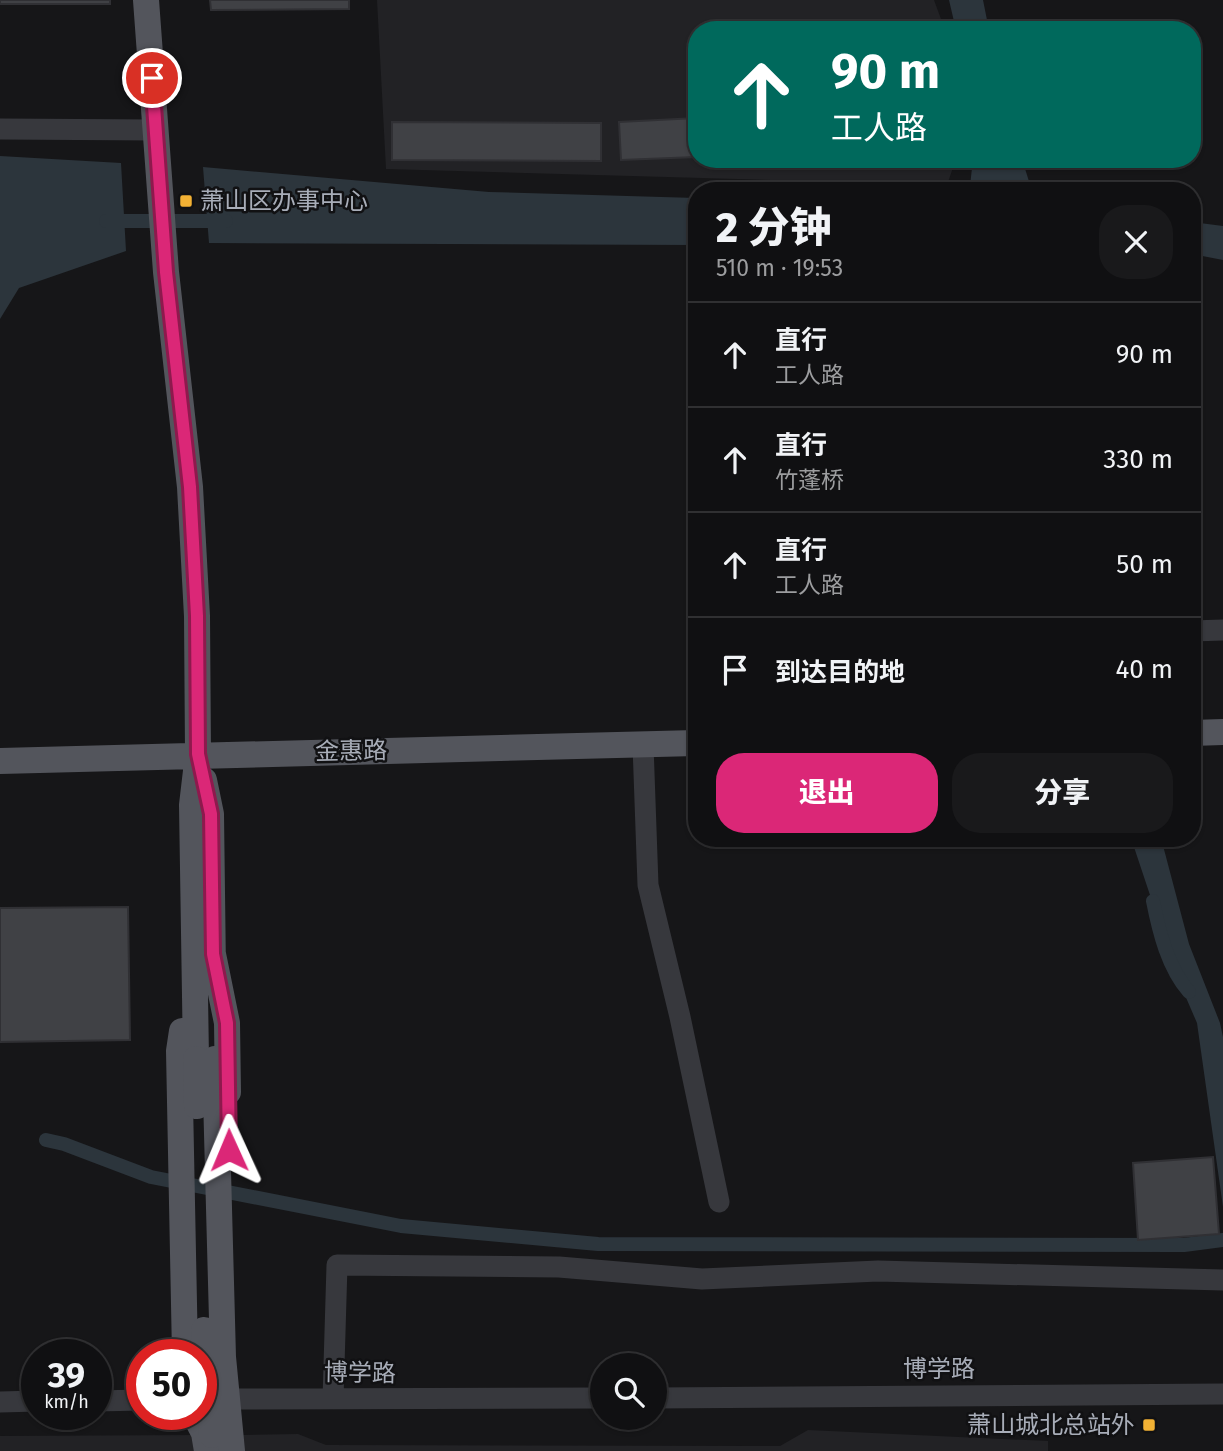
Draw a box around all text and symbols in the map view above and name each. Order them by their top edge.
text: 90 m [831,42,940,101]
pin [122,48,182,108]
icon: ahead [716,49,807,140]
icon: arrive [133,59,171,97]
text: 工人路 [831,109,927,147]
place label: 萧山区办事中心 [200,187,368,215]
marker: 萧山区办事中心 [178,193,194,209]
text: 2 分钟 [716,203,832,253]
button: close [1099,205,1173,279]
text: 510 m · 19:53 [716,254,843,282]
text: 直行 [775,325,827,356]
icon: ahead [716,336,754,374]
text: 90 m [1116,339,1173,370]
text: 工人路 [775,361,844,389]
text: 直行 [775,430,827,461]
icon: ahead [716,441,754,479]
text: 330 m [1103,444,1173,475]
text: 竹蓬桥 [775,466,844,494]
text: 直行 [775,535,827,566]
icon: ahead [716,546,754,584]
text: 50 m [1116,549,1173,580]
text: 工人路 [775,571,844,599]
icon: arrive [716,651,754,689]
text: 40 m [1115,654,1173,685]
text: 到达目的地 [775,657,905,688]
street label: 金惠路 [315,736,387,766]
button: 退出 [716,753,938,833]
button: 分享 [952,753,1173,833]
position arrow [192,1113,266,1187]
speed limit sign: 50 [126,1339,217,1430]
map controls [590,1353,667,1430]
button: search [590,1353,667,1430]
text: 39 [48,1354,85,1396]
street label: 博学路 [903,1355,975,1383]
street label: 博学路 [324,1358,396,1388]
text: km/h [44,1391,89,1413]
place label: 萧山城北总站外 [967,1411,1135,1439]
marker: 萧山城北总站外 [1141,1417,1157,1433]

